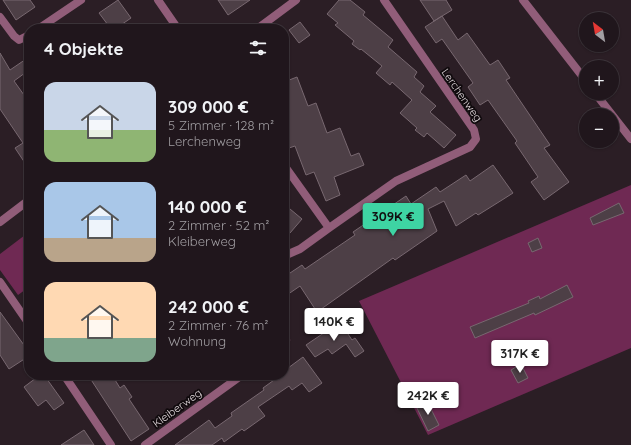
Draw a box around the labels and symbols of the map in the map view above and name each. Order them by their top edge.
north arrow [579,12,619,52]
street label: Lerchenweg [439,66,485,124]
pin: 309K € [360,203,426,237]
pin: 140K € [301,308,367,342]
pin: 317K € [487,340,553,374]
pin: 242K € [395,382,461,416]
street label: Kleiberweg [150,385,204,431]

